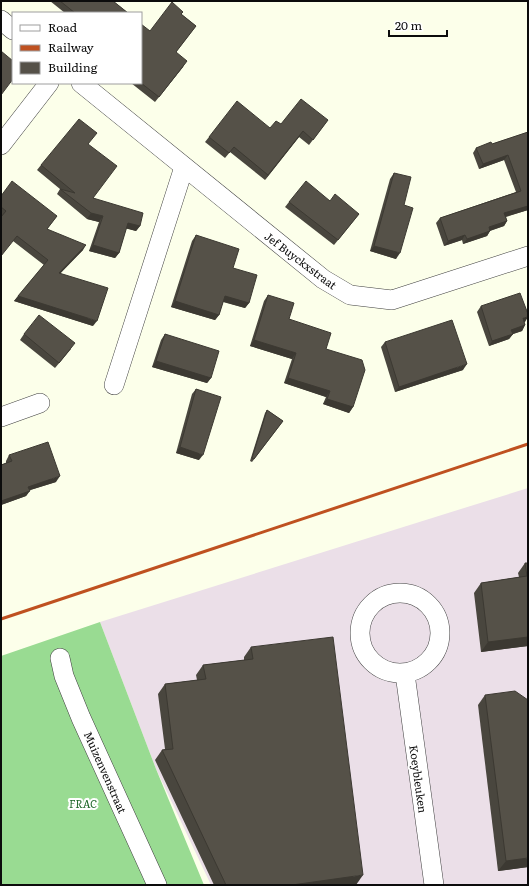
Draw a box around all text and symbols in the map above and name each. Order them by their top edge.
legend [12,12,142,84]
scale bar [389,12,447,38]
text: 20 m [395,16,422,34]
text: Road [48,18,78,36]
text: Railway [48,38,94,56]
text: Building [48,58,98,76]
street label: Jef Buyckxstraat [262,228,341,293]
street label: Muizenvenstraat [81,728,131,816]
street label: Koeybleuken [406,744,432,814]
park label: FRAC [69,795,97,811]

